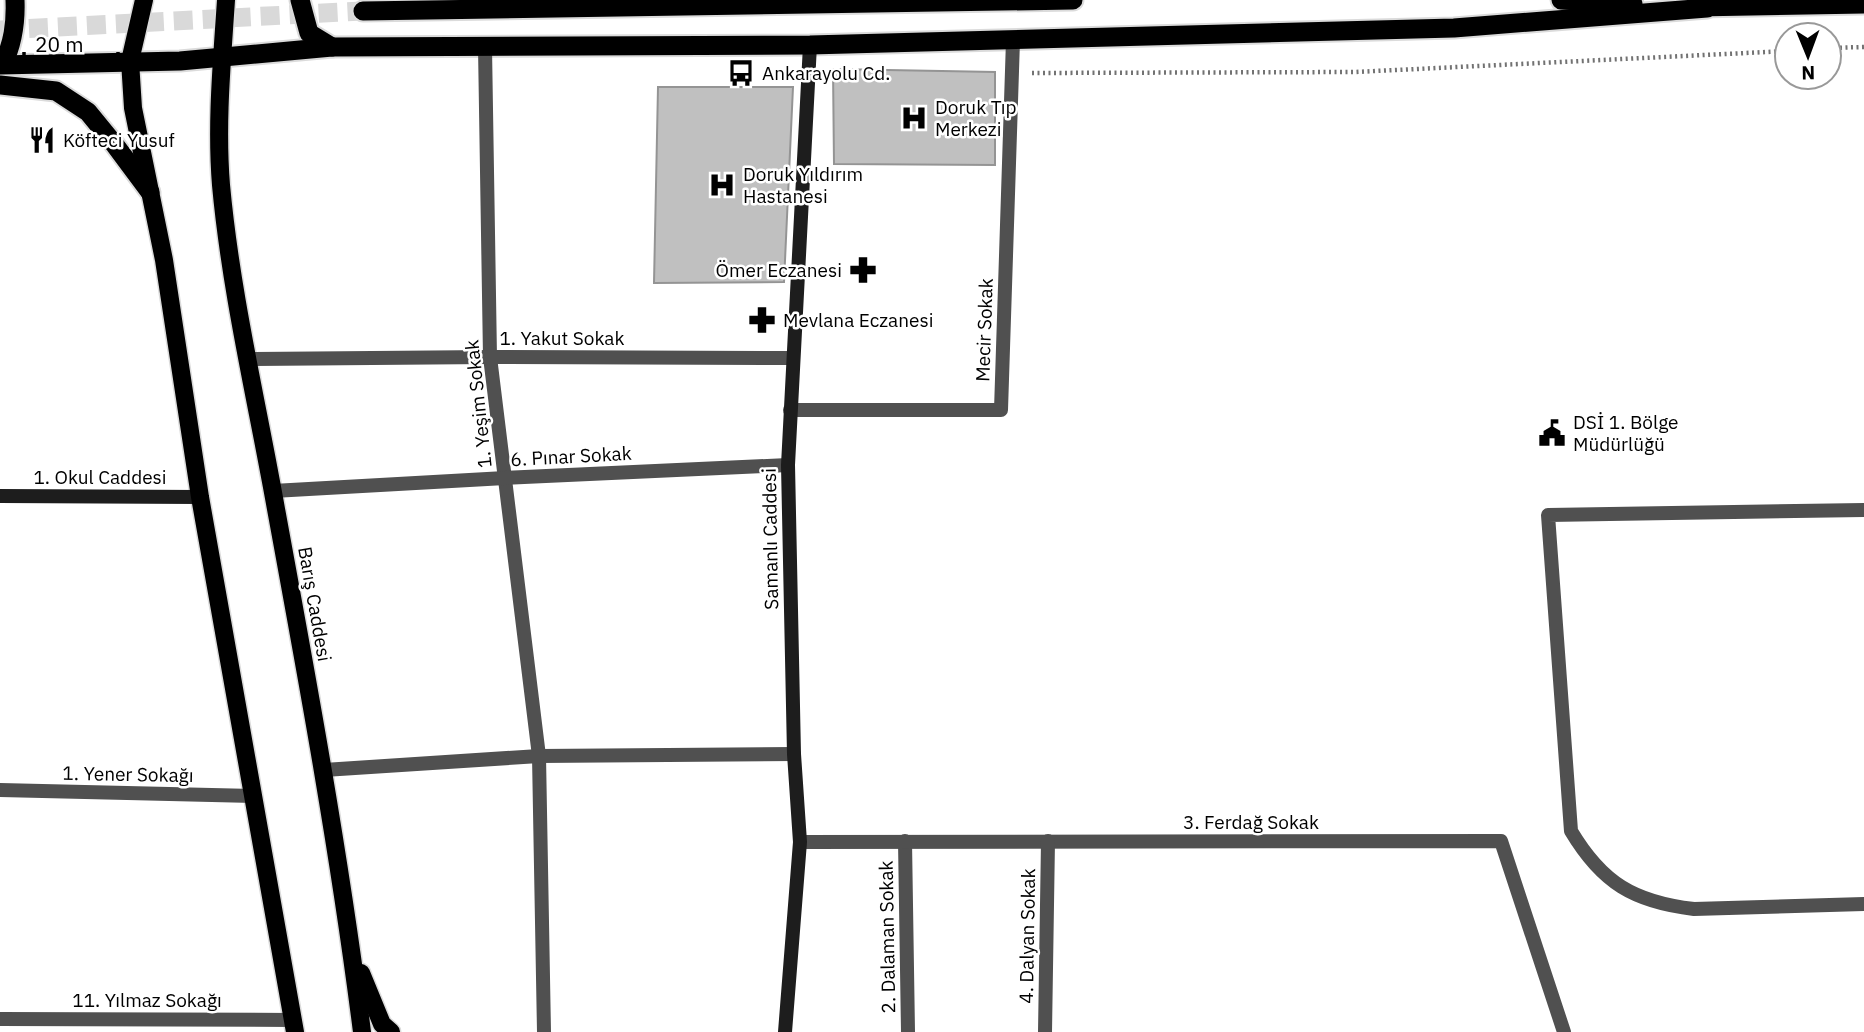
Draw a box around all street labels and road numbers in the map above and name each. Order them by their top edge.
street label: Mecir Sokak [970,278,998,382]
street label: 1. Yakut Sokak [499,326,625,350]
street label: 1. Yeşim Sokak [459,339,497,469]
street label: 6. Pınar Sokak [510,441,632,471]
street label: 1. Okul Caddesi [33,465,167,489]
street label: Samanlı Caddesi [757,468,783,610]
street label: Barış Caddesi [293,545,337,663]
street label: 1. Yener Sokağı [62,761,194,787]
street label: 3. Ferdağ Sokak [1183,810,1319,834]
street label: 2. Dalaman Sokak [874,860,900,1014]
street label: 4. Dalyan Sokak [1014,868,1040,1004]
street label: 11. Yılmaz Sokağı [72,988,222,1012]

